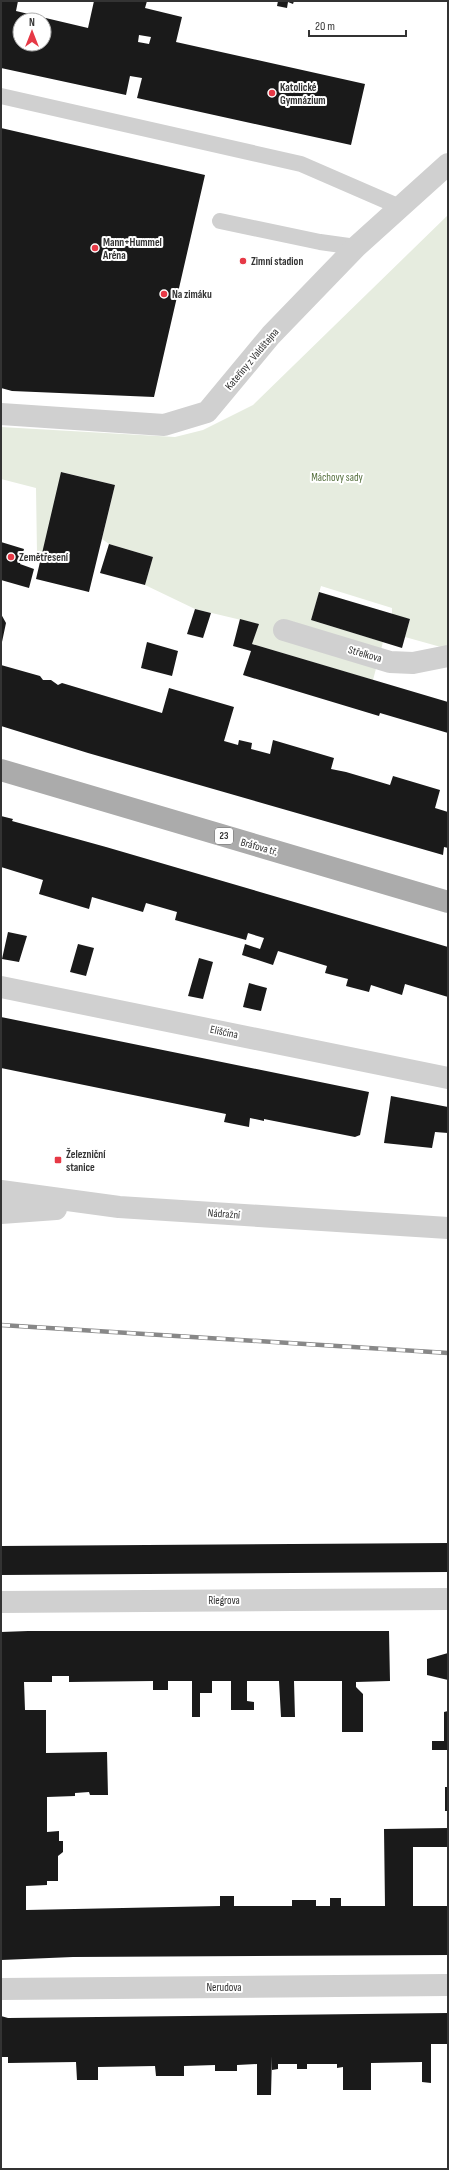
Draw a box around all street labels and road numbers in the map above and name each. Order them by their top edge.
street label: Kateřiny z Valdštejna [222,326,282,392]
street label: Střelkova [347,643,383,665]
road number: 23 [215,828,233,844]
street label: Bráfova tř. [239,836,279,858]
street label: Eliščina [209,1023,239,1041]
street label: Nádražní [207,1206,242,1222]
street label: Riegrova [208,1594,240,1607]
street label: Nerudova [206,1981,242,1994]

